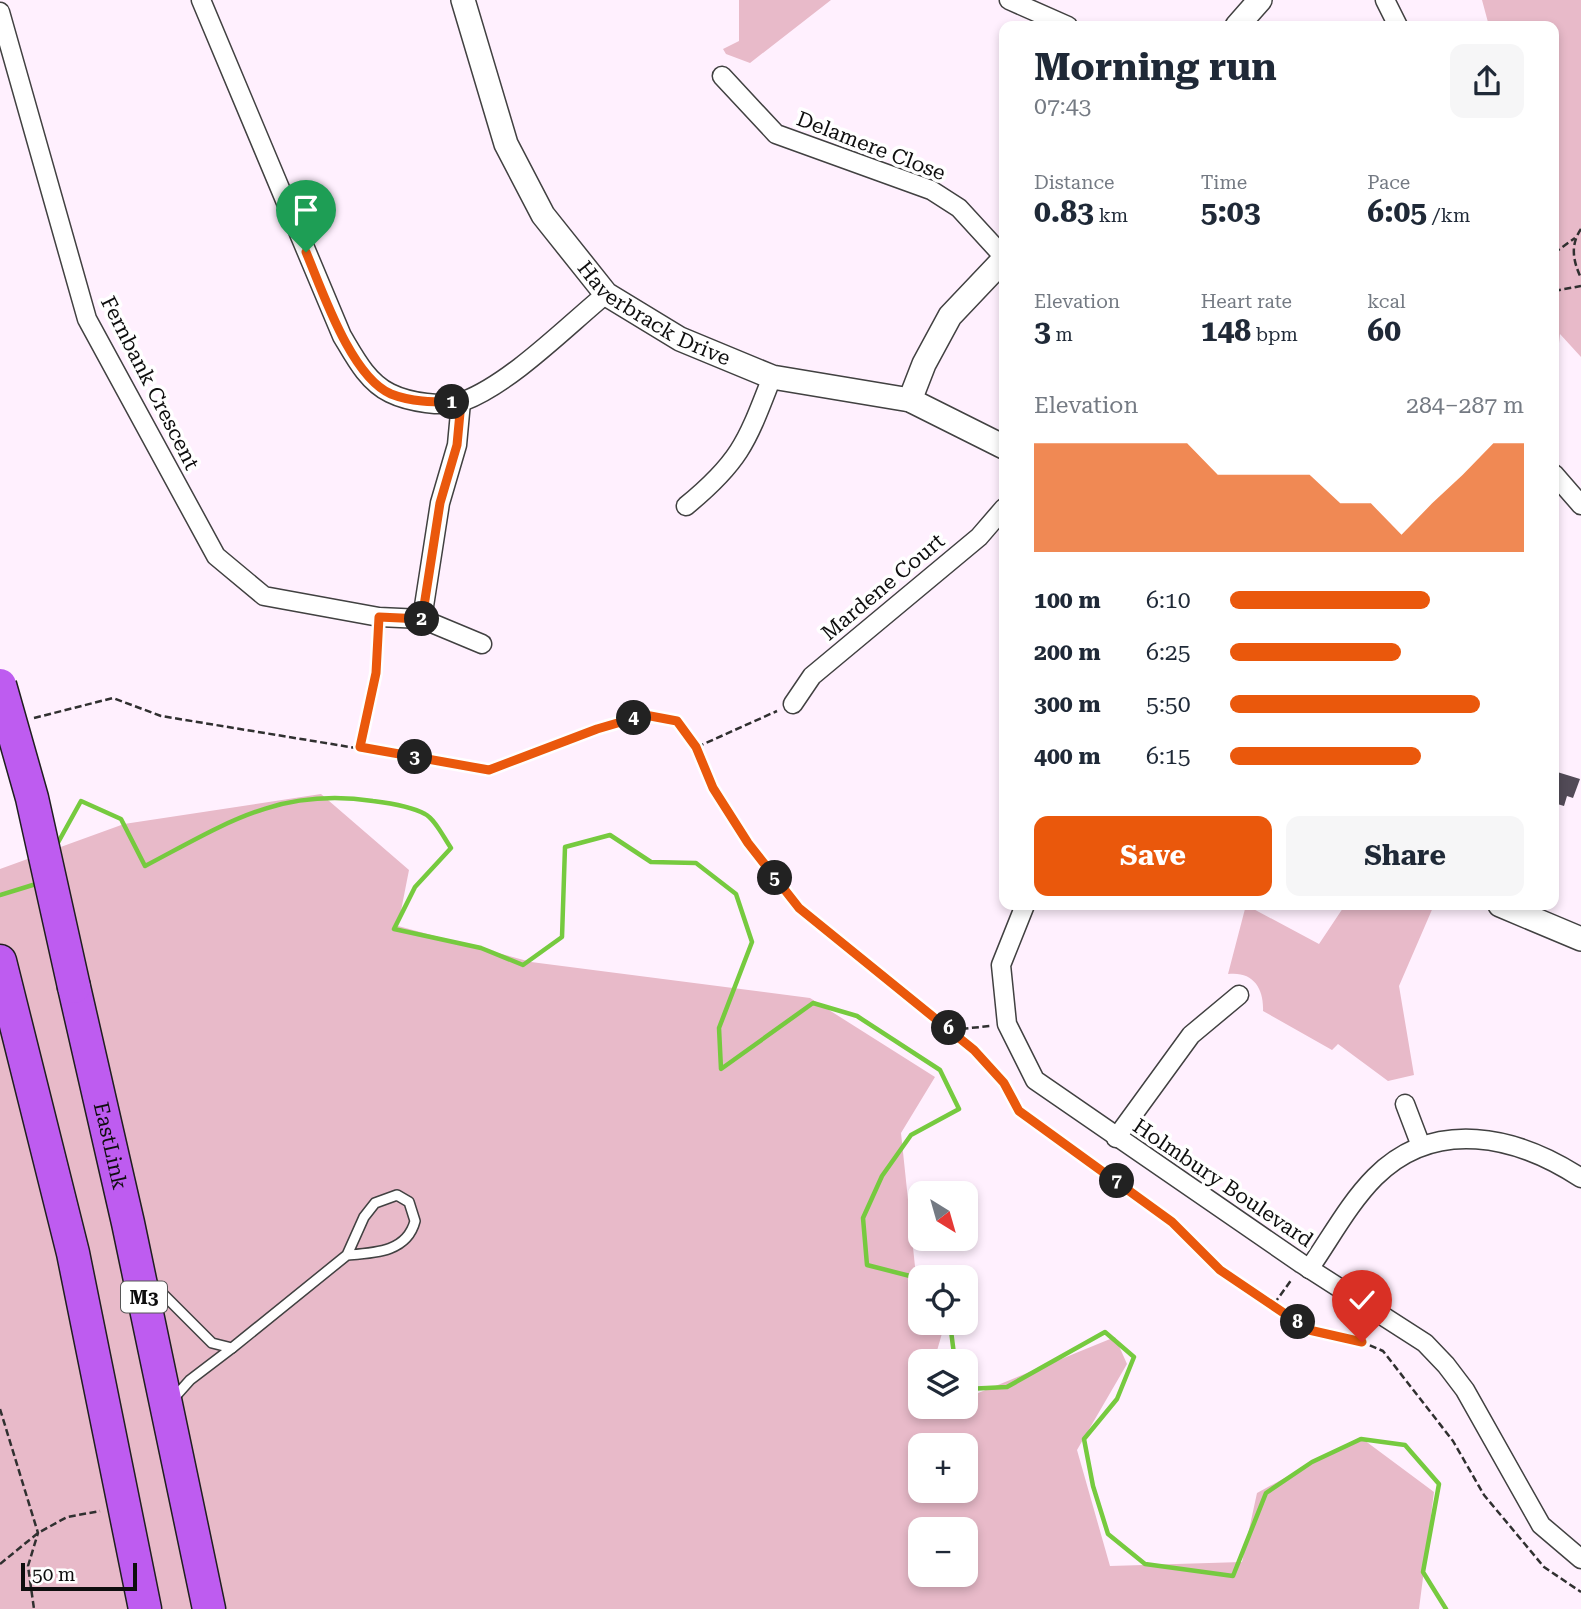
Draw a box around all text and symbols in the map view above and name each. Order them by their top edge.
button: share [1450,44,1524,118]
text: Morning run [1034,45,1277,89]
text: 07:43 [1034,93,1091,120]
street label: Delamere Close [793,107,949,185]
text: Distance [1034,171,1114,194]
text: Time [1201,171,1247,194]
text: Pace [1367,171,1410,194]
pin [276,180,336,252]
icon: arrive [287,191,325,229]
text: 0.83 [1034,194,1094,229]
text: 5:03 [1201,194,1260,229]
text: 6:05 [1367,194,1427,229]
text: km [1094,204,1128,227]
text: /km [1427,204,1470,227]
street label: Haverbrack Drive [573,256,734,370]
text: Elevation [1034,290,1120,313]
text: Heart rate [1201,290,1292,313]
text: kcal [1367,290,1406,313]
street label: Fernbank Crescent [96,292,204,474]
text: 3 [1034,313,1051,348]
text: 148 [1201,313,1251,348]
text: 60 [1367,313,1401,348]
text: m [1051,323,1073,346]
text: bpm [1251,323,1298,346]
pin: 1 [434,384,470,420]
text: 1 [446,390,457,413]
text: Elevation [1034,392,1138,419]
text: 284–287 m [1406,392,1524,419]
street label: Mardene Court [817,529,949,645]
text: 100 m [1034,587,1101,614]
text: 6:10 [1146,587,1191,614]
pin: 2 [404,602,440,636]
text: 2 [416,607,427,630]
text: 200 m [1034,639,1101,666]
text: 6:25 [1146,639,1191,666]
text: 300 m [1034,691,1101,718]
text: 5:50 [1146,691,1191,718]
pin: 4 [616,700,652,736]
text: 4 [628,706,639,729]
pin: 3 [398,740,432,774]
text: 400 m [1034,743,1101,770]
text: 6:15 [1146,743,1191,770]
text: 3 [409,745,420,768]
button: Save [1034,816,1272,896]
button: Share [1286,816,1524,896]
pin: 5 [758,860,792,896]
text: 5 [769,866,780,889]
pin: 6 [932,1010,967,1046]
text: 6 [943,1016,954,1039]
street label: EastLink [89,1100,132,1192]
street label: Holmbury Boulevard [1128,1114,1318,1252]
pin: 7 [1100,1164,1134,1198]
text: 7 [1111,1169,1122,1192]
north arrow [908,1181,978,1251]
map controls [908,1181,978,1587]
button: locate [908,1265,978,1335]
pin [1332,1270,1392,1342]
icon: check [1343,1281,1381,1319]
road number: M3 [121,1282,167,1312]
pin: 8 [1280,1304,1316,1340]
text: 8 [1292,1310,1303,1333]
button: layers [908,1349,978,1419]
button: + [908,1433,978,1503]
button: − [908,1517,978,1587]
scale bar [21,1560,136,1592]
text: 50 m [32,1563,75,1586]

